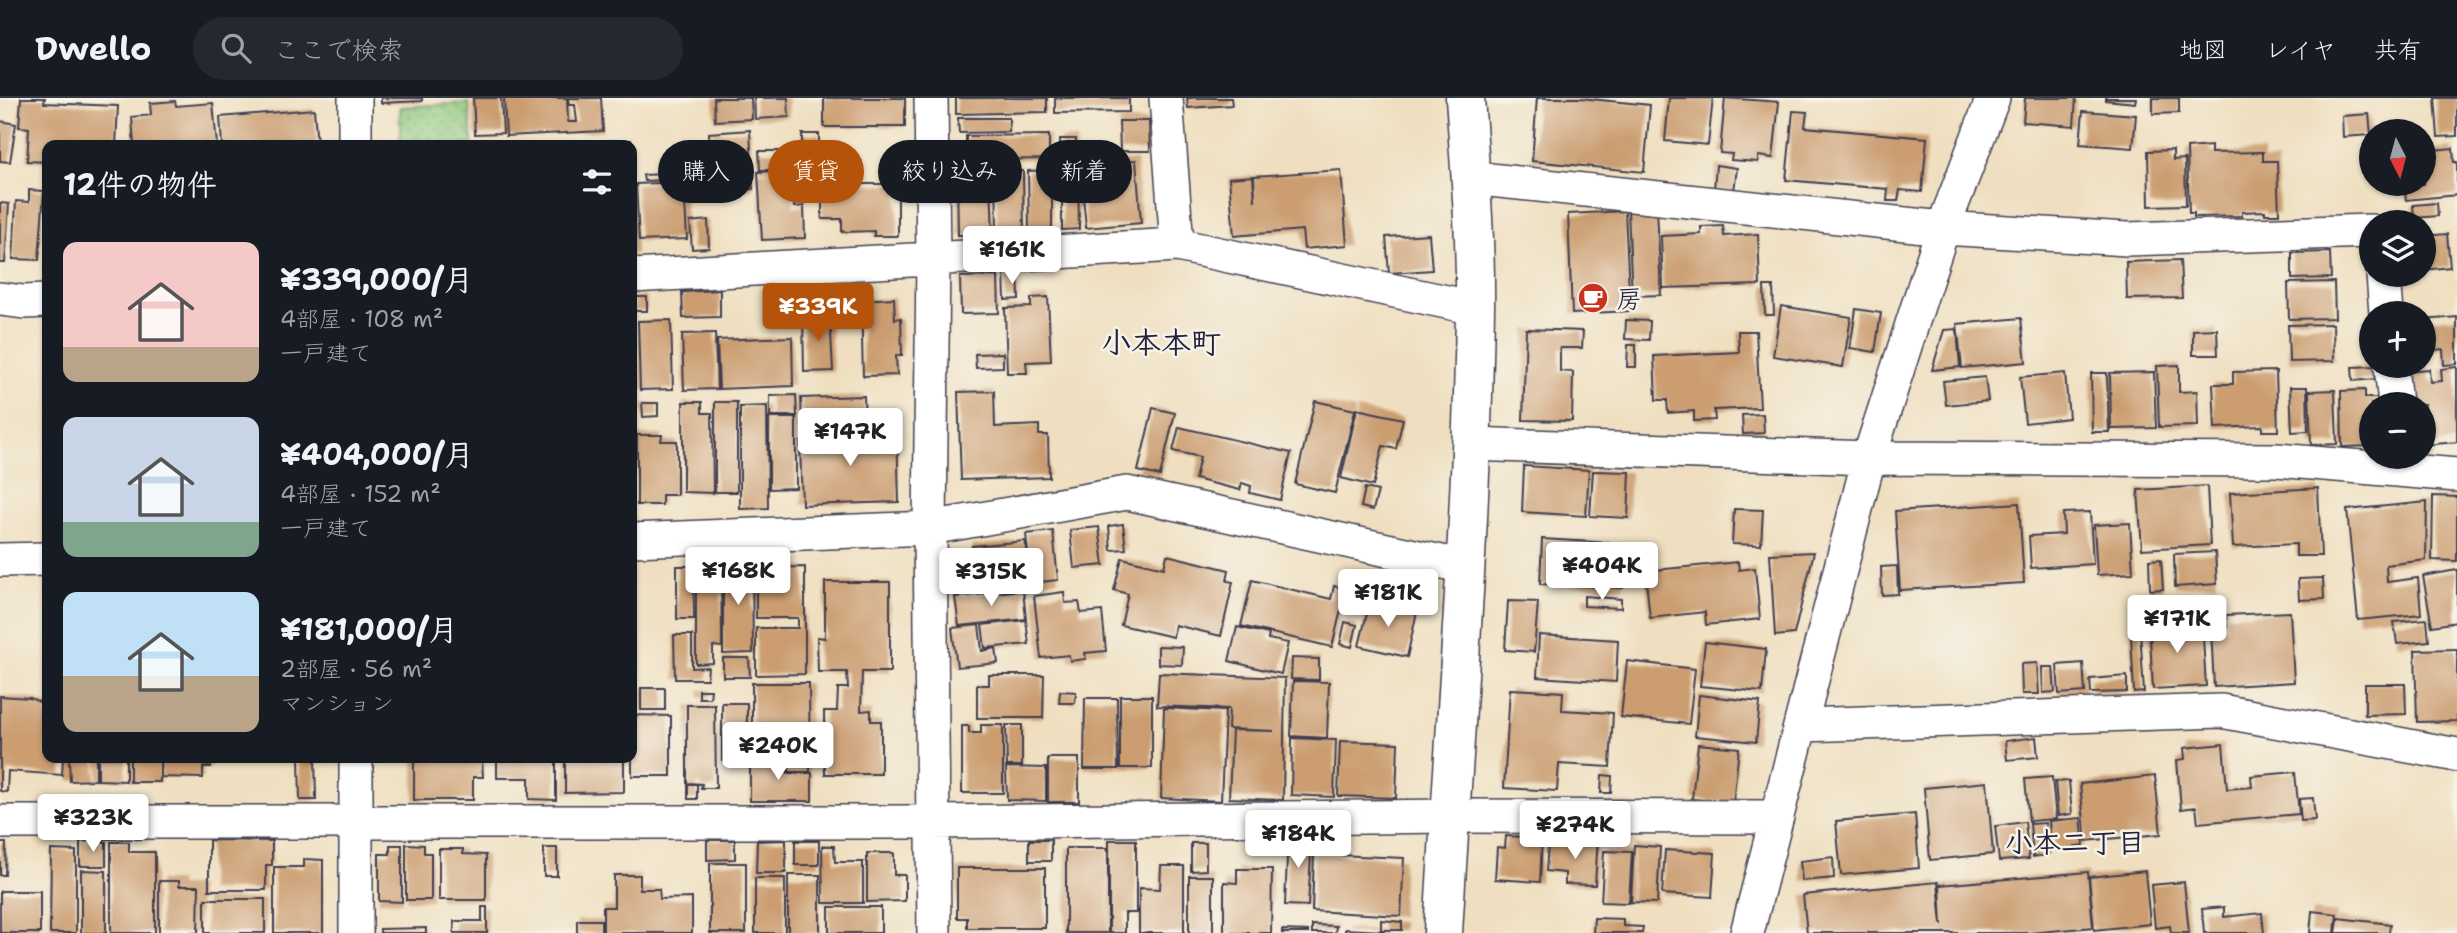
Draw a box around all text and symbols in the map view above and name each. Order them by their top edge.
search box [193,17,683,80]
text: Dwello [35,26,151,71]
icon: search [217,29,255,67]
text: ここで検索 [273,32,403,67]
text: 地図 [2179,34,2227,66]
text: レイヤ [2265,34,2336,66]
text: 共有 [2374,34,2422,66]
north arrow [2359,119,2436,196]
map controls [2359,119,2436,469]
chip: 購入 [658,140,754,203]
chip: 賃貸 [768,140,864,203]
chip: 絞り込み [878,140,1022,203]
chip: 新着 [1036,140,1132,203]
icon: filters [578,163,616,201]
text: 12件の物件 [63,164,217,205]
button: layers [2359,210,2436,287]
pin: ¥161K [963,226,1061,286]
text: ¥161K [979,234,1045,264]
text: ¥339,000/月 [280,259,473,300]
icon: home [119,270,203,354]
cafe icon: 房 [1576,281,1610,315]
place label: 房 [1616,281,1642,316]
pin: ¥339K [769,284,867,343]
text: ¥339K [779,291,857,321]
button: + [2359,301,2436,378]
text: 4部屋 · 108 m² [280,304,443,334]
district label: 小本本町 [1101,322,1221,363]
text: 一戸建て [280,338,372,368]
button: − [2359,392,2436,469]
pin: ¥147K [801,408,899,468]
text: ¥147K [814,416,886,446]
text: ¥404,000/月 [280,434,474,475]
icon: home [119,445,203,529]
text: 4部屋 · 152 m² [280,479,441,509]
text: 一戸建て [280,513,372,543]
pin: ¥404K [1553,542,1651,602]
pin: ¥168K [689,547,787,607]
pin: ¥315K [942,548,1040,608]
text: ¥404K [1562,550,1642,580]
text: ¥168K [701,555,775,585]
text: ¥315K [955,556,1027,586]
pin: ¥181K [1339,570,1437,629]
text: ¥181K [1354,577,1422,607]
pin: ¥171K [2128,596,2226,655]
text: ¥171K [2143,603,2211,633]
text: ¥181,000/月 [280,609,458,650]
icon: home [119,620,203,704]
text: 2部屋 · 56 m² [280,654,432,684]
text: マンション [280,688,394,718]
pin: ¥240K [729,722,827,782]
text: ¥240K [738,730,818,760]
pin: ¥323K [44,794,142,854]
text: ¥323K [54,802,132,832]
pin: ¥274K [1526,802,1624,861]
text: ¥274K [1536,809,1614,839]
pin: ¥184K [1249,810,1347,870]
text: ¥184K [1261,818,1335,848]
district label: 小本二丁目 [2005,823,2145,861]

